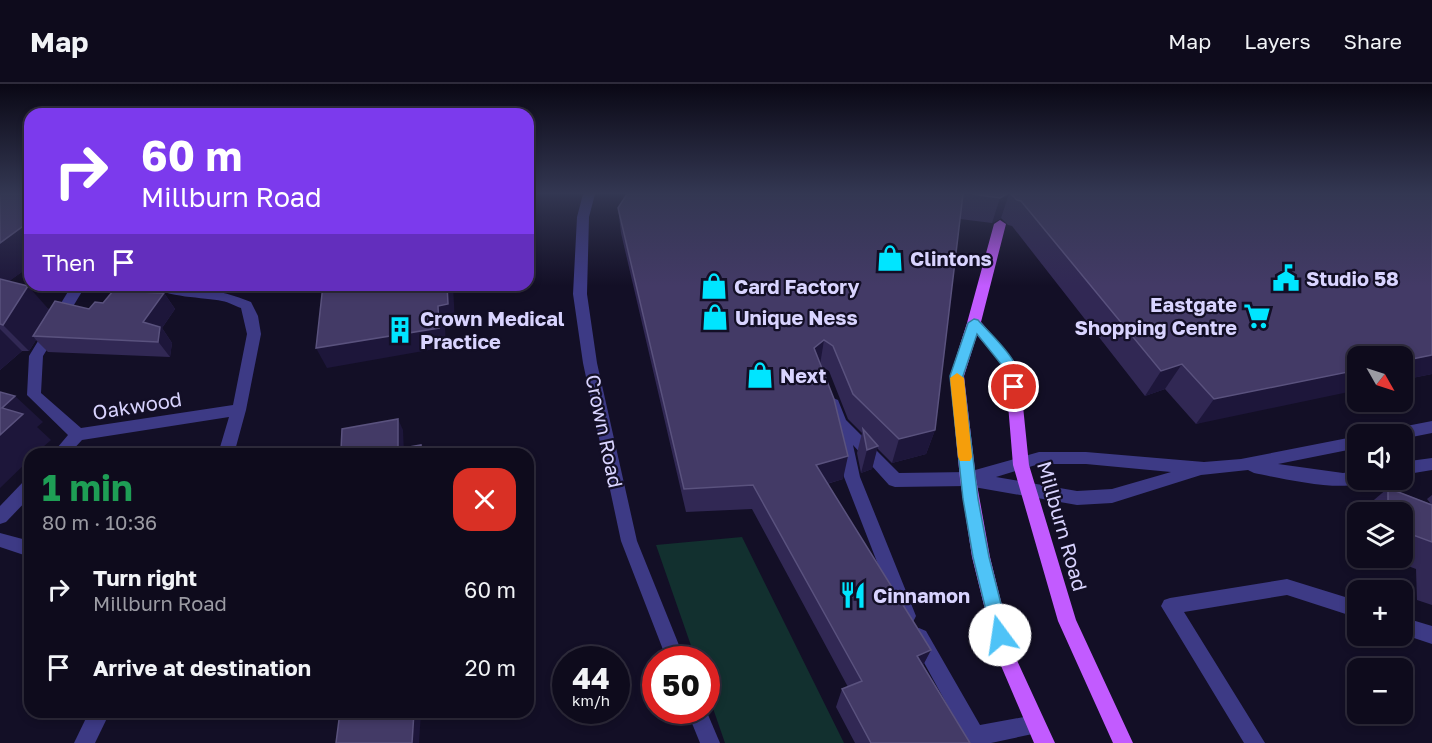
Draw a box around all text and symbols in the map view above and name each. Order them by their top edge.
text: Map [30,25,88,58]
text: Map [1168,28,1211,54]
text: Layers [1244,28,1311,54]
text: Share [1344,28,1402,54]
text: 60 m [141,130,242,180]
icon: right [42,132,120,210]
text: Millburn Road [141,181,322,213]
shop icon: Clintons [875,243,905,273]
icon: arrive [107,246,140,279]
place label: Clintons [910,246,992,270]
text: Then [42,249,95,276]
public building icon: Studio 58 [1271,263,1301,293]
place label: Studio 58 [1306,266,1399,290]
shop icon: Card Factory [699,271,729,301]
place label: Card Factory [734,274,860,298]
place label: Eastgate Shopping Centre [1075,292,1237,339]
supermarket icon: Eastgate Shopping Centre [1242,301,1272,331]
shop icon: Unique Ness [700,302,730,332]
place label: Unique Ness [735,305,858,329]
place label: Crown Medical Practice [420,306,565,353]
building icon: Crown Medical Practice [385,315,415,345]
north arrow [1347,346,1413,412]
map controls [1347,346,1413,724]
shop icon: Next [745,360,775,390]
pin [988,361,1039,412]
place label: Next [780,363,827,387]
icon: arrive [997,370,1030,403]
street label: Crown Road [581,372,629,490]
street label: Oakwood [91,386,183,424]
button: sound [1347,424,1413,490]
street label: Millburn Road [1033,458,1093,594]
text: 1 min [42,466,133,509]
button: close [453,468,516,531]
button: layers [1347,502,1413,568]
text: 80 m · 10:36 [42,510,157,534]
text: Turn right [93,564,197,591]
icon: right [42,573,75,606]
text: 60 m [464,576,516,603]
restaurant icon: Cinnamon [838,580,868,610]
button: + [1347,580,1413,646]
place label: Cinnamon [873,583,970,607]
text: Millburn Road [93,591,227,615]
position arrow [968,603,1032,667]
speed limit sign: 50 [642,646,720,724]
icon: arrive [42,651,75,684]
text: Arrive at destination [93,654,311,681]
text: 20 m [465,654,516,681]
button: − [1347,658,1413,724]
text: 44 [572,660,610,696]
text: km/h [572,691,610,709]

